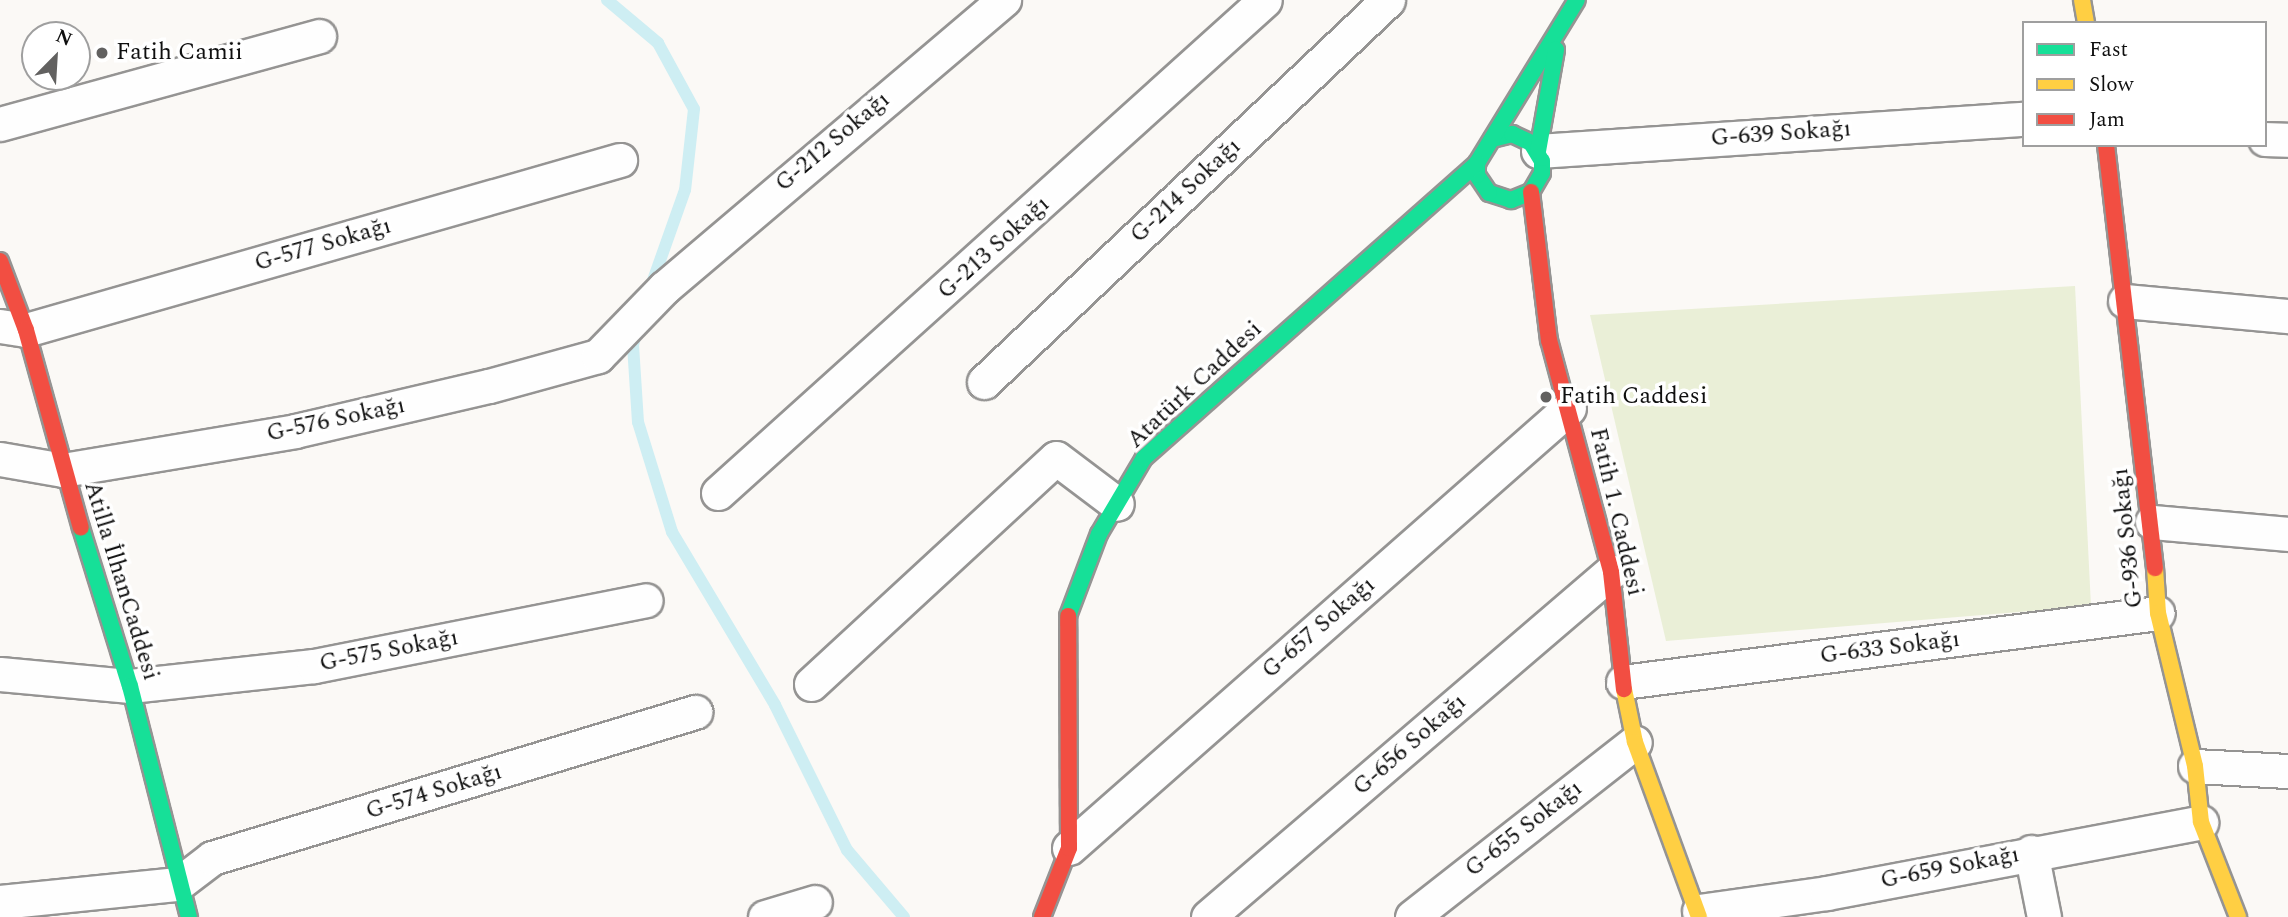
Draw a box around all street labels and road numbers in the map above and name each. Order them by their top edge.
street label: G-212 Sokağı [770,86,896,198]
street label: G-639 Sokağı [1710,115,1852,153]
street label: G-214 Sokağı [1125,132,1247,250]
street label: G-213 Sokağı [932,190,1056,306]
street label: G-577 Sokağı [251,212,395,278]
street label: Atatürk Caddesi [1122,315,1268,455]
street label: G-576 Sokağı [264,391,408,449]
street label: Fatih 1. Caddesi [1583,425,1649,599]
street label: G-936 Sokağı [2106,466,2150,610]
street label: Atilla İlhanCaddesi [77,478,165,684]
street label: G-657 Sokağı [1256,571,1382,685]
street label: G-575 Sokağı [317,623,461,679]
street label: G-633 Sokağı [1818,625,1962,671]
street label: G-656 Sokağı [1347,688,1473,802]
street label: G-574 Sokağı [362,758,506,826]
street label: G-655 Sokağı [1460,774,1588,884]
street label: G-659 Sokağı [1878,840,2022,896]

